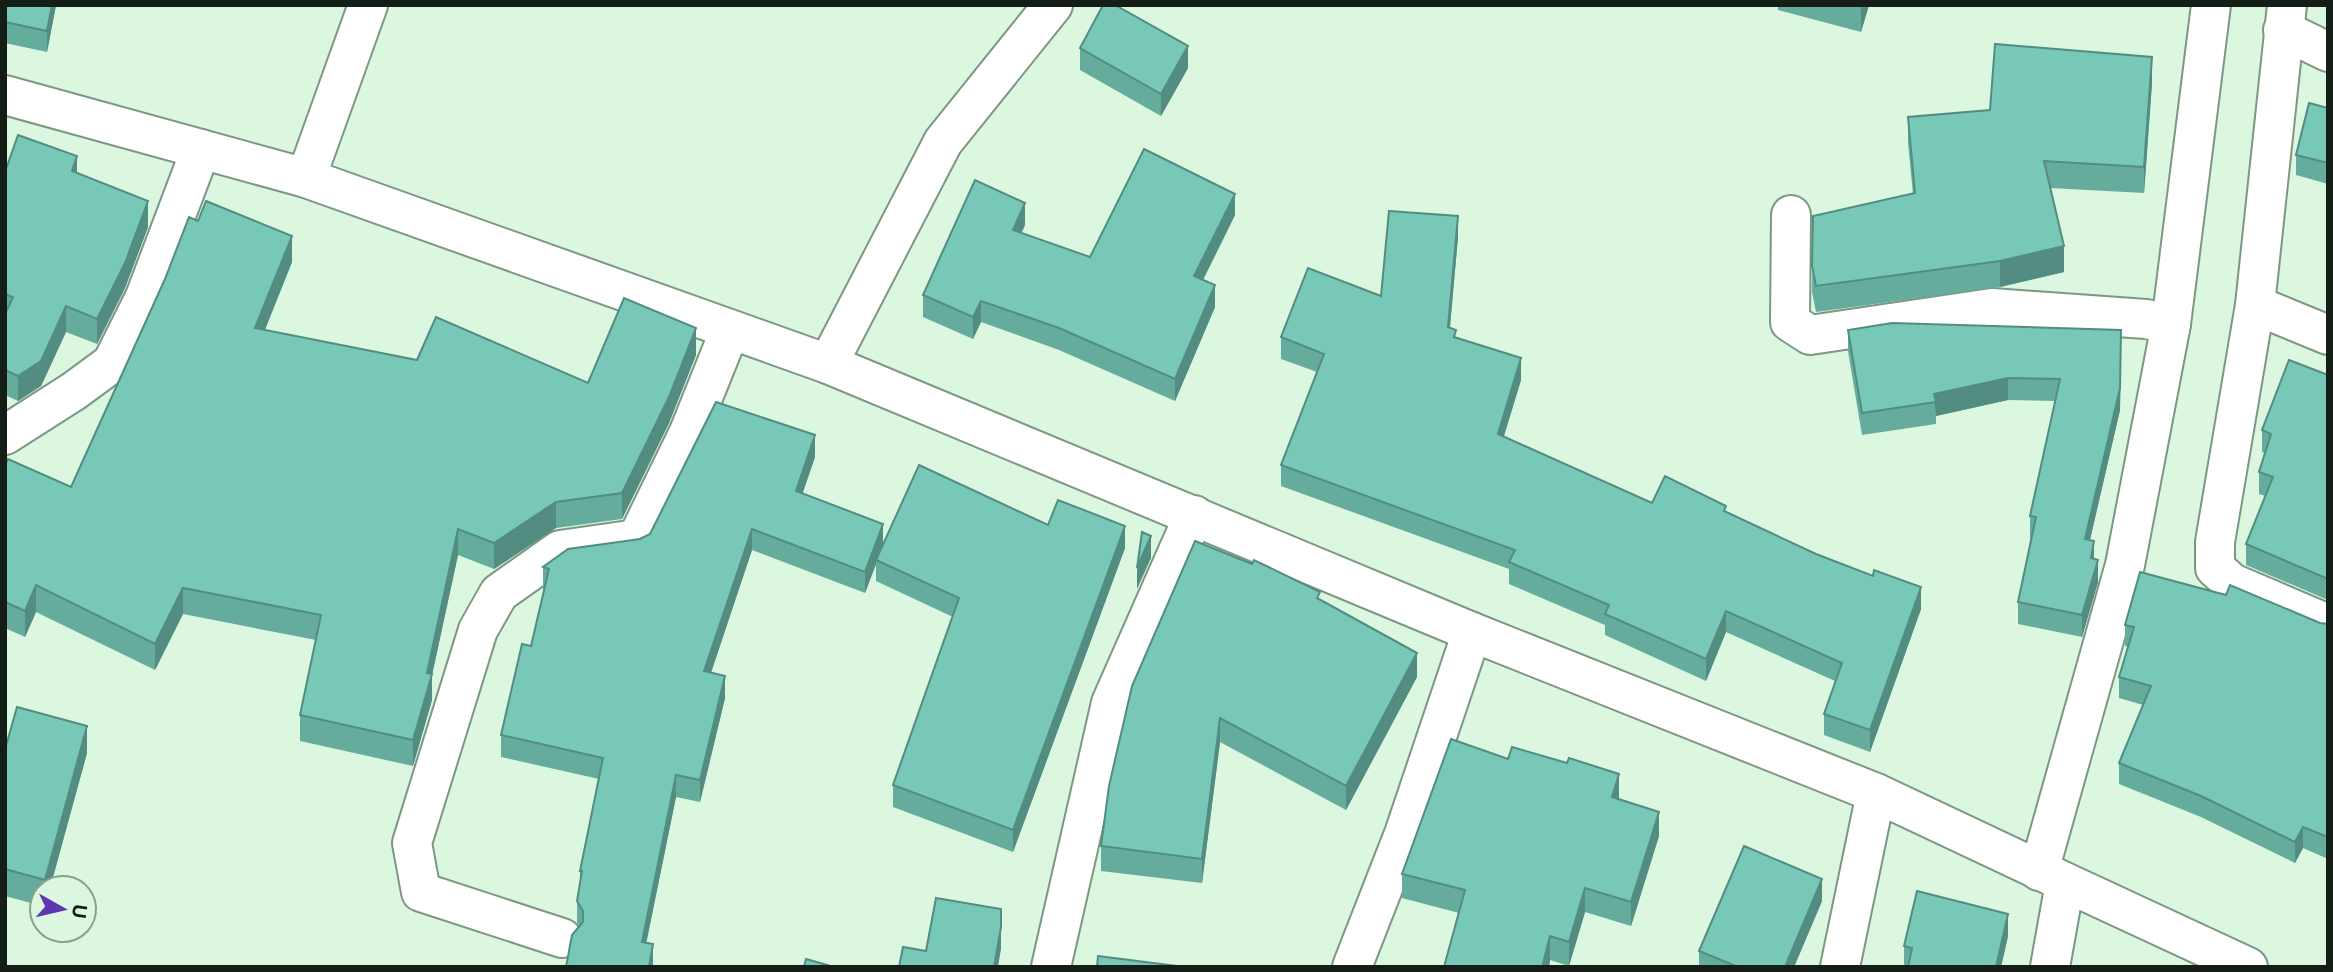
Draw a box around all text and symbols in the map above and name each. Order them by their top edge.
north arrow [28,874,98,944]
text: U [67,903,92,920]

